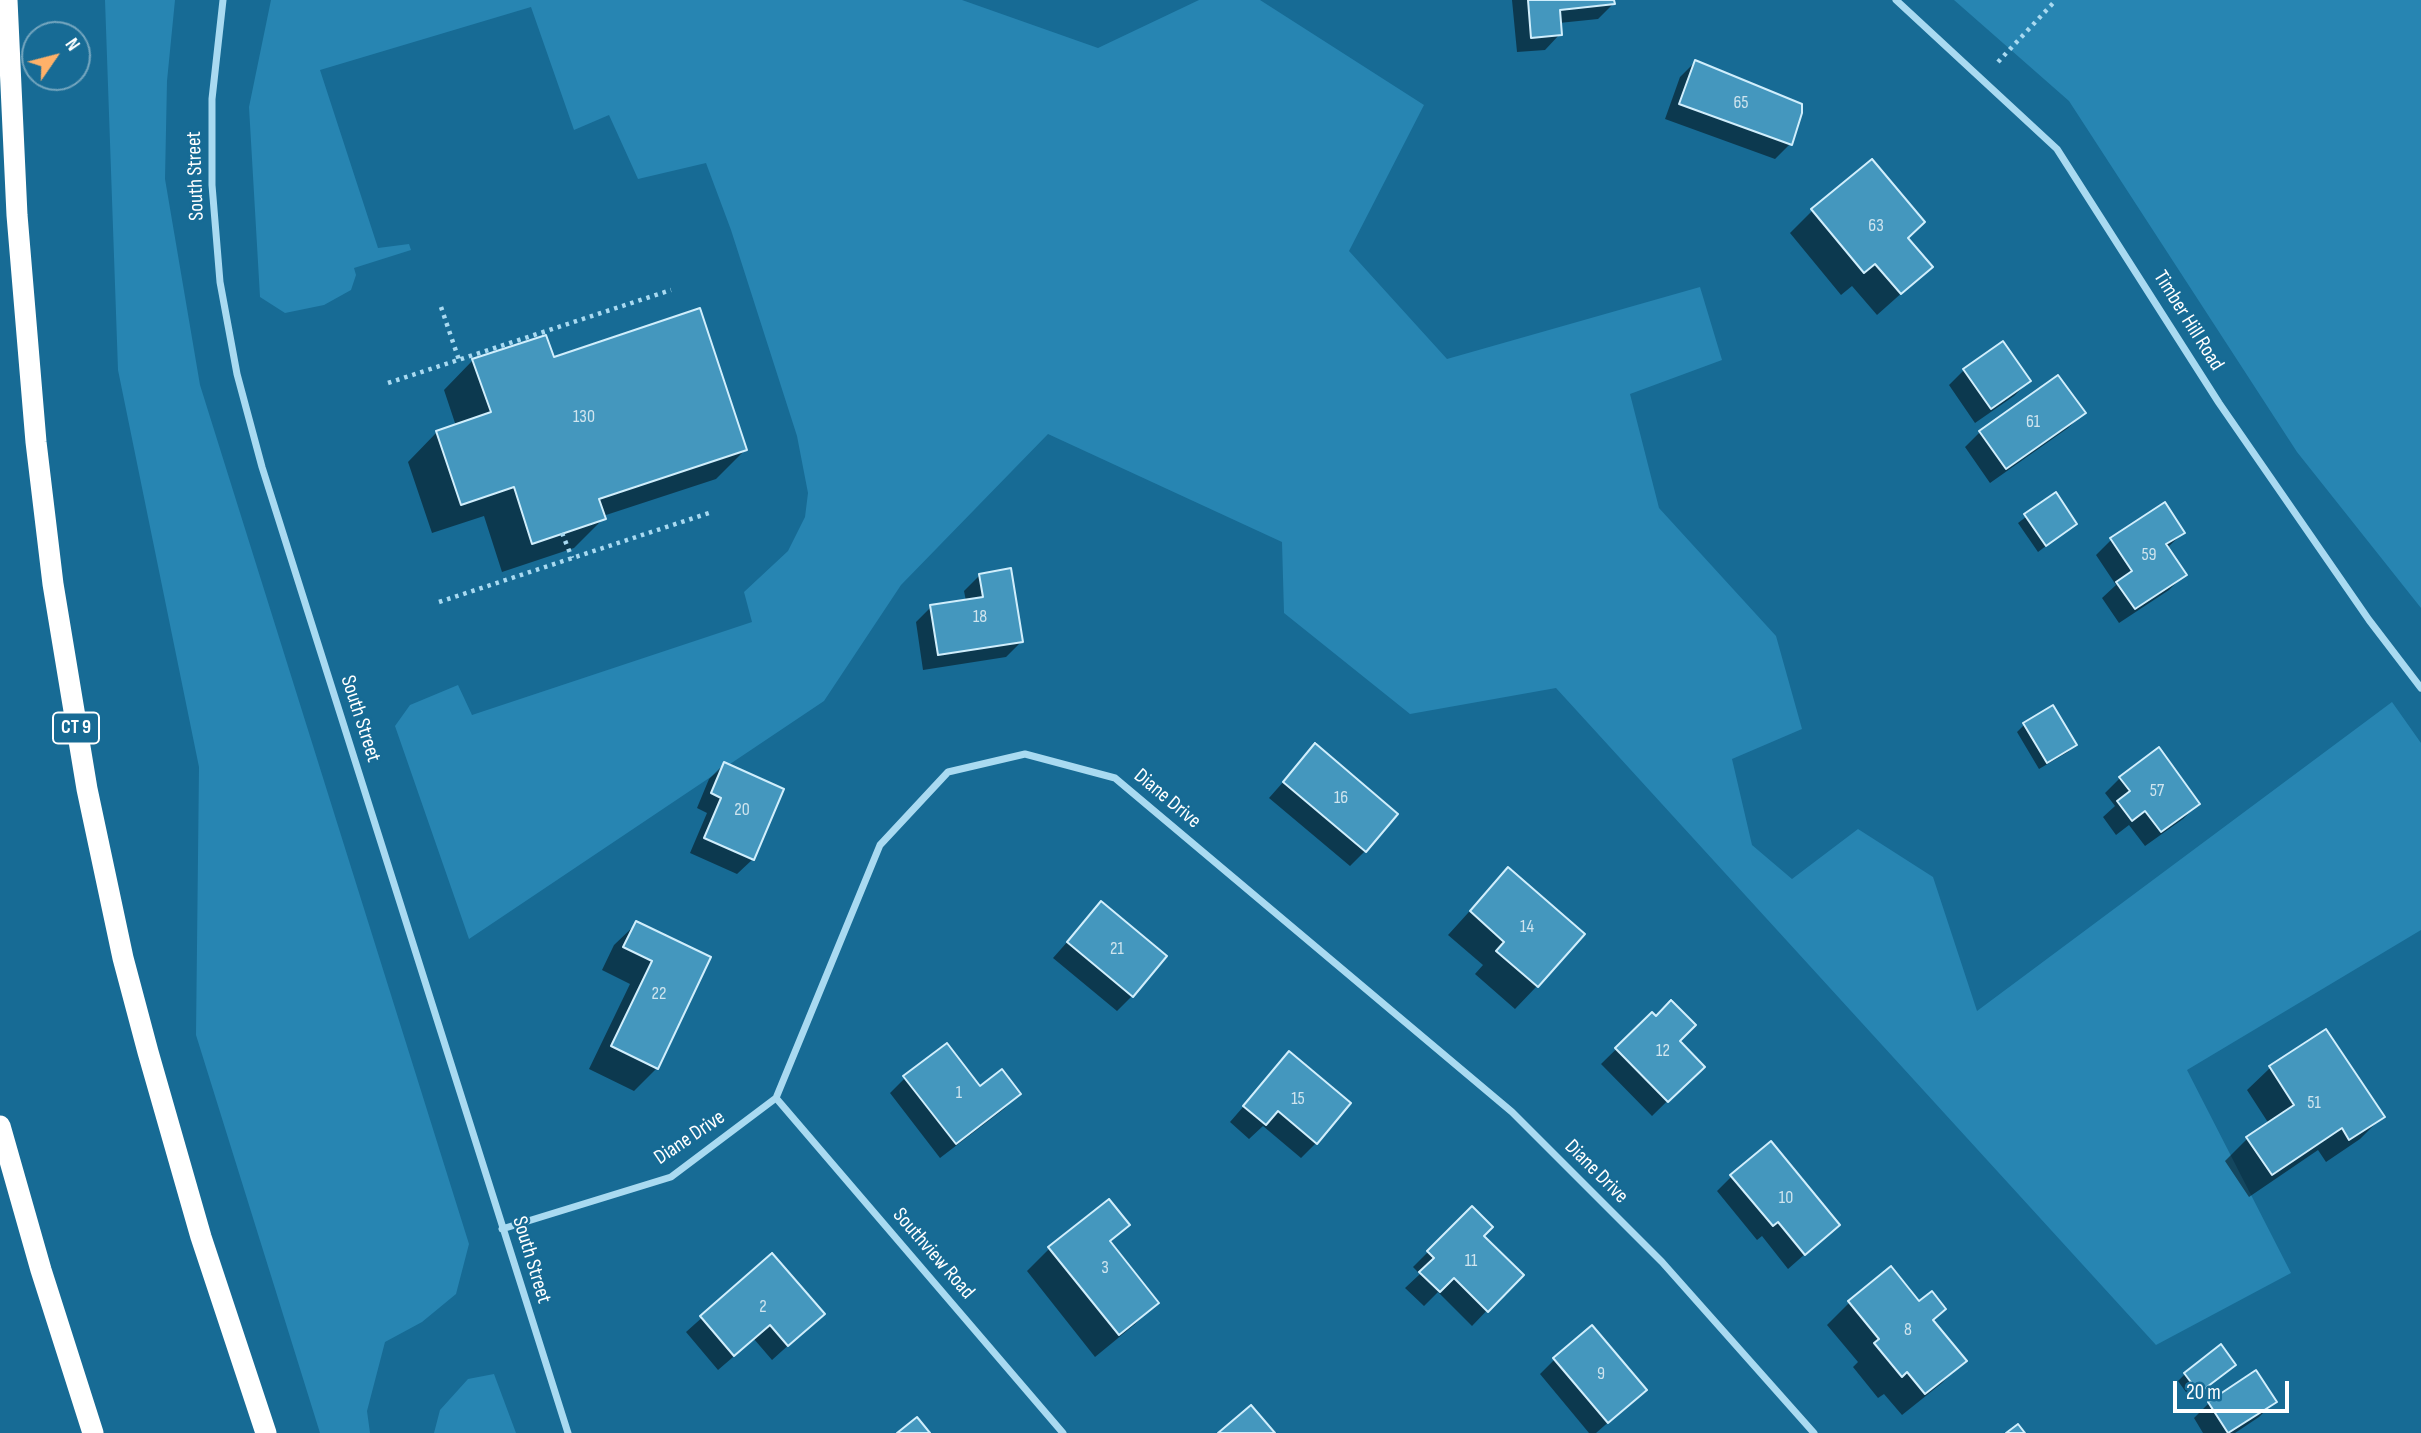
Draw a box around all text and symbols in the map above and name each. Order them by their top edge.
north arrow [21,21,91,91]
text: N [60,34,84,56]
house number: 65 [1733,92,1749,114]
street label: South Street [182,131,210,221]
house number: 63 [1868,215,1884,237]
street label: Timber Hill Road [2147,266,2229,376]
house number: 130 [573,406,595,428]
house number: 61 [2026,411,2040,433]
house number: 59 [2141,544,2157,566]
house number: 18 [973,606,987,628]
street label: South Street [334,673,386,765]
road number: CT 9 [53,712,99,744]
street label: Diane Drive [1128,764,1206,834]
house number: 57 [2150,780,2164,802]
house number: 16 [1334,787,1348,809]
house number: 20 [734,799,750,821]
house number: 14 [1520,916,1534,938]
house number: 21 [1110,938,1124,960]
house number: 22 [652,983,666,1005]
house number: 12 [1656,1040,1670,1062]
house number: 1 [956,1082,962,1104]
house number: 15 [1291,1088,1305,1110]
house number: 51 [2307,1092,2321,1114]
street label: Diane Drive [650,1105,730,1171]
street label: Diane Drive [1559,1135,1633,1209]
house number: 10 [1779,1187,1793,1209]
street label: Southview Road [887,1203,979,1305]
street label: South Street [506,1214,556,1306]
house number: 11 [1465,1250,1477,1272]
house number: 3 [1101,1257,1109,1279]
house number: 2 [759,1296,767,1318]
house number: 8 [1904,1319,1912,1341]
house number: 9 [1597,1363,1605,1385]
scale bar [2176,1366,2292,1410]
text: 20 m [2186,1380,2221,1405]

